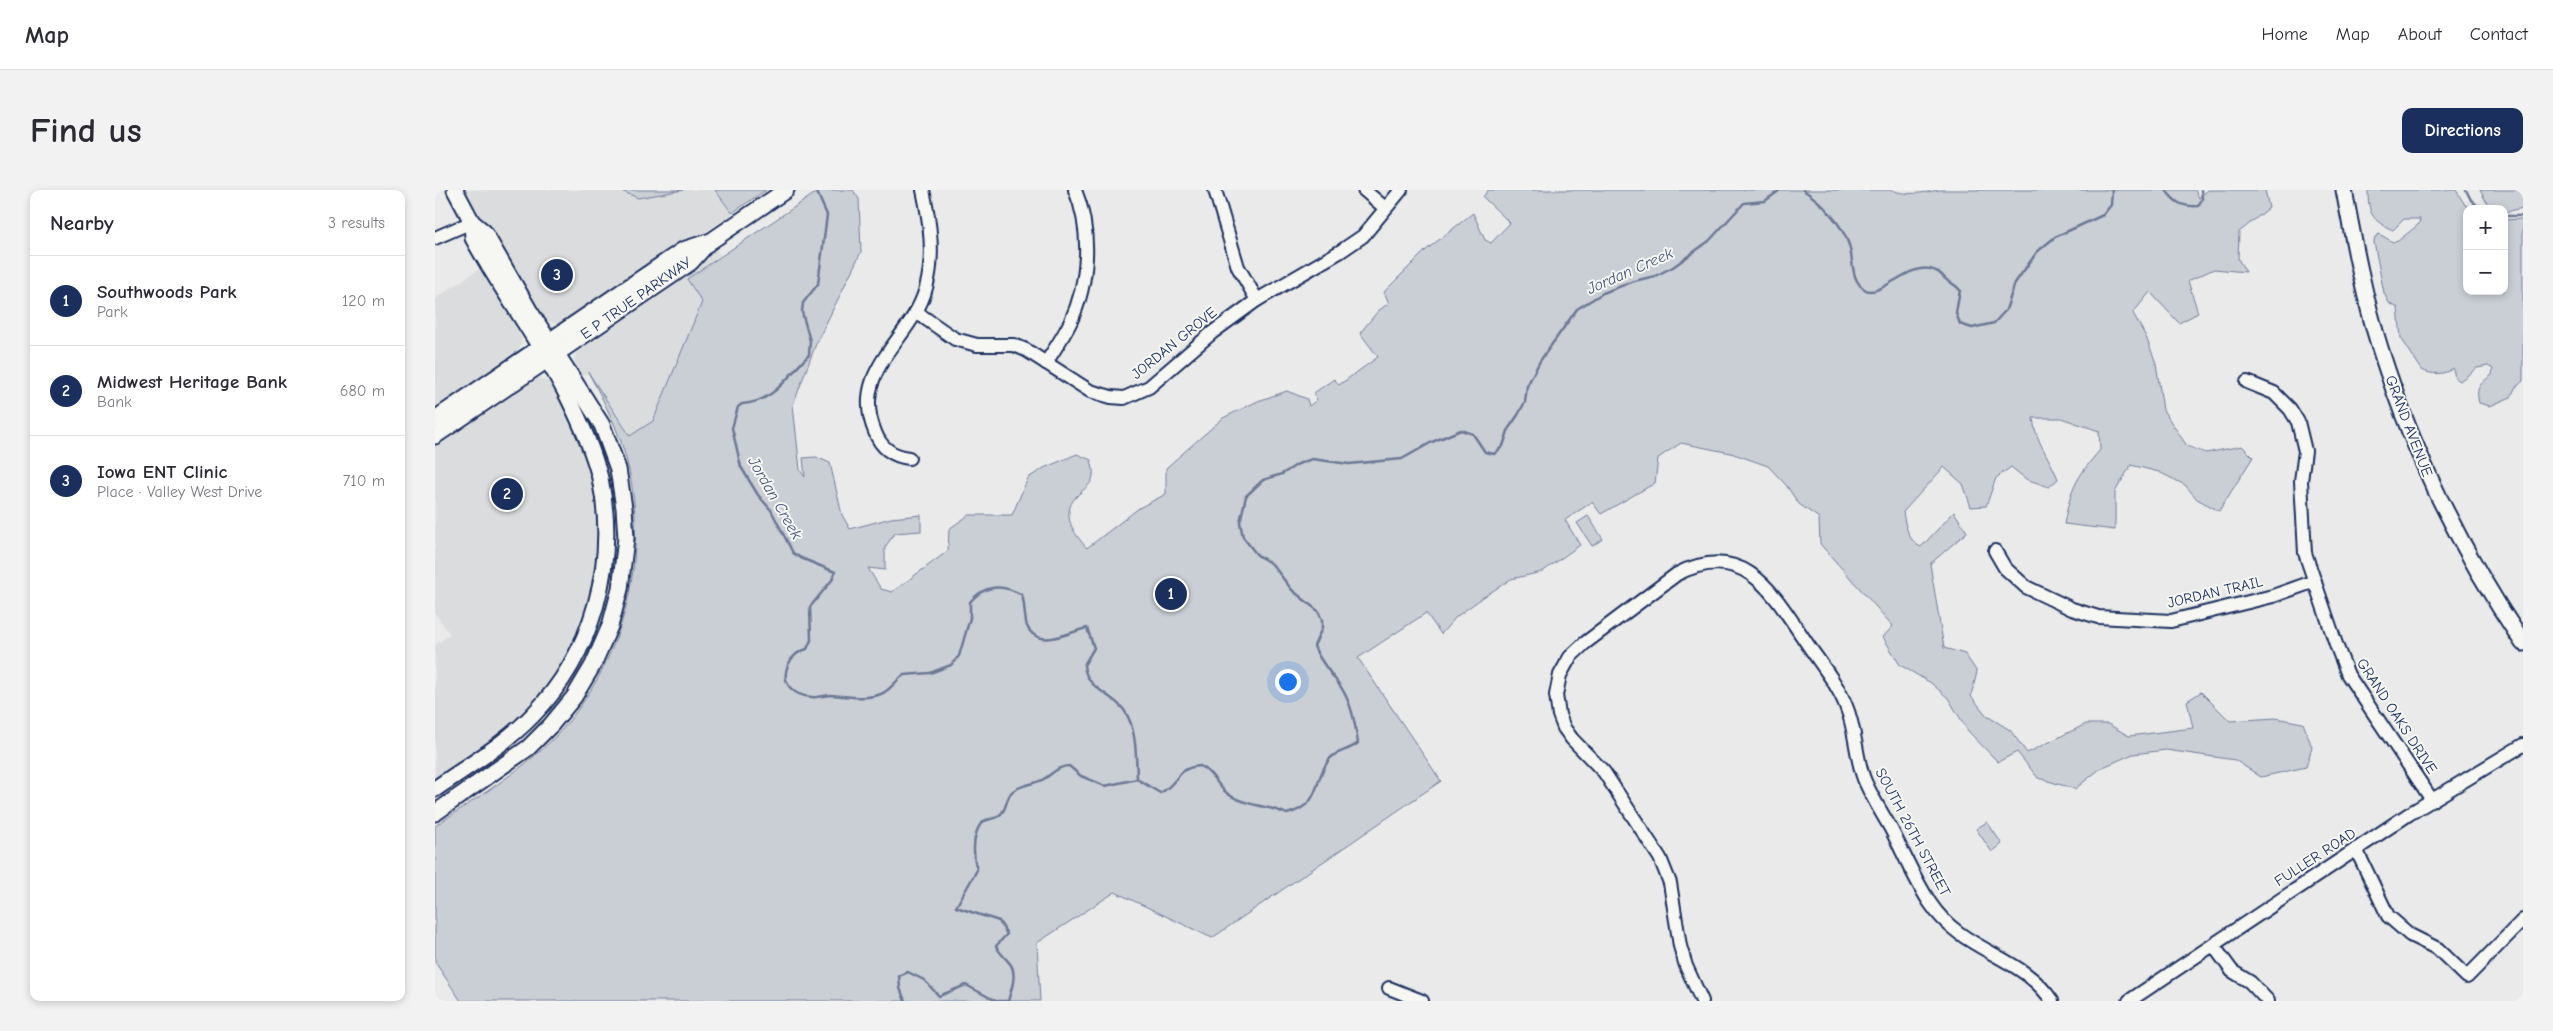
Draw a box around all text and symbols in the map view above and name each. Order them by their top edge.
text: Map [25,21,69,49]
text: Home [2261,24,2308,45]
text: Map [2336,24,2370,45]
text: About [2398,24,2442,45]
text: Contact [2470,24,2528,45]
button: Directions [2402,108,2523,153]
text: Find us [30,110,142,151]
map controls [2463,205,2508,295]
button: + [2463,205,2508,250]
text: Nearby [50,211,114,235]
text: 3 results [328,214,385,232]
water label: Jordan Creek [1583,244,1676,298]
button: − [2463,250,2508,295]
street label: E P TRUE PARKWAY [577,253,695,343]
pin: 3 [541,256,573,294]
text: Southwoods Park [97,281,237,303]
text: 1 [63,292,69,310]
text: 120 m [342,292,385,310]
text: Park [97,303,128,321]
street label: JORDAN GROVE [1128,303,1220,383]
text: Midwest Heritage Bank [97,371,287,393]
street label: GRAND AVENUE [2381,373,2437,479]
text: 2 [62,382,70,400]
text: 680 m [340,382,385,400]
text: Bank [97,393,132,411]
water label: Jordan Creek [744,453,806,543]
text: Iowa ENT Clinic [97,461,227,483]
text: 3 [62,472,70,490]
text: 710 m [343,472,385,490]
pin: 2 [491,475,523,513]
text: Place · Valley West Drive [97,483,262,501]
street label: JORDAN TRAIL [2166,572,2265,612]
pin: 1 [1155,575,1187,613]
street label: GRAND OAKS DRIVE [2353,655,2441,777]
your location [1275,669,1301,695]
street label: SOUTH 26TH STREET [1872,765,1955,899]
street label: FULLER ROAD [2271,824,2359,890]

